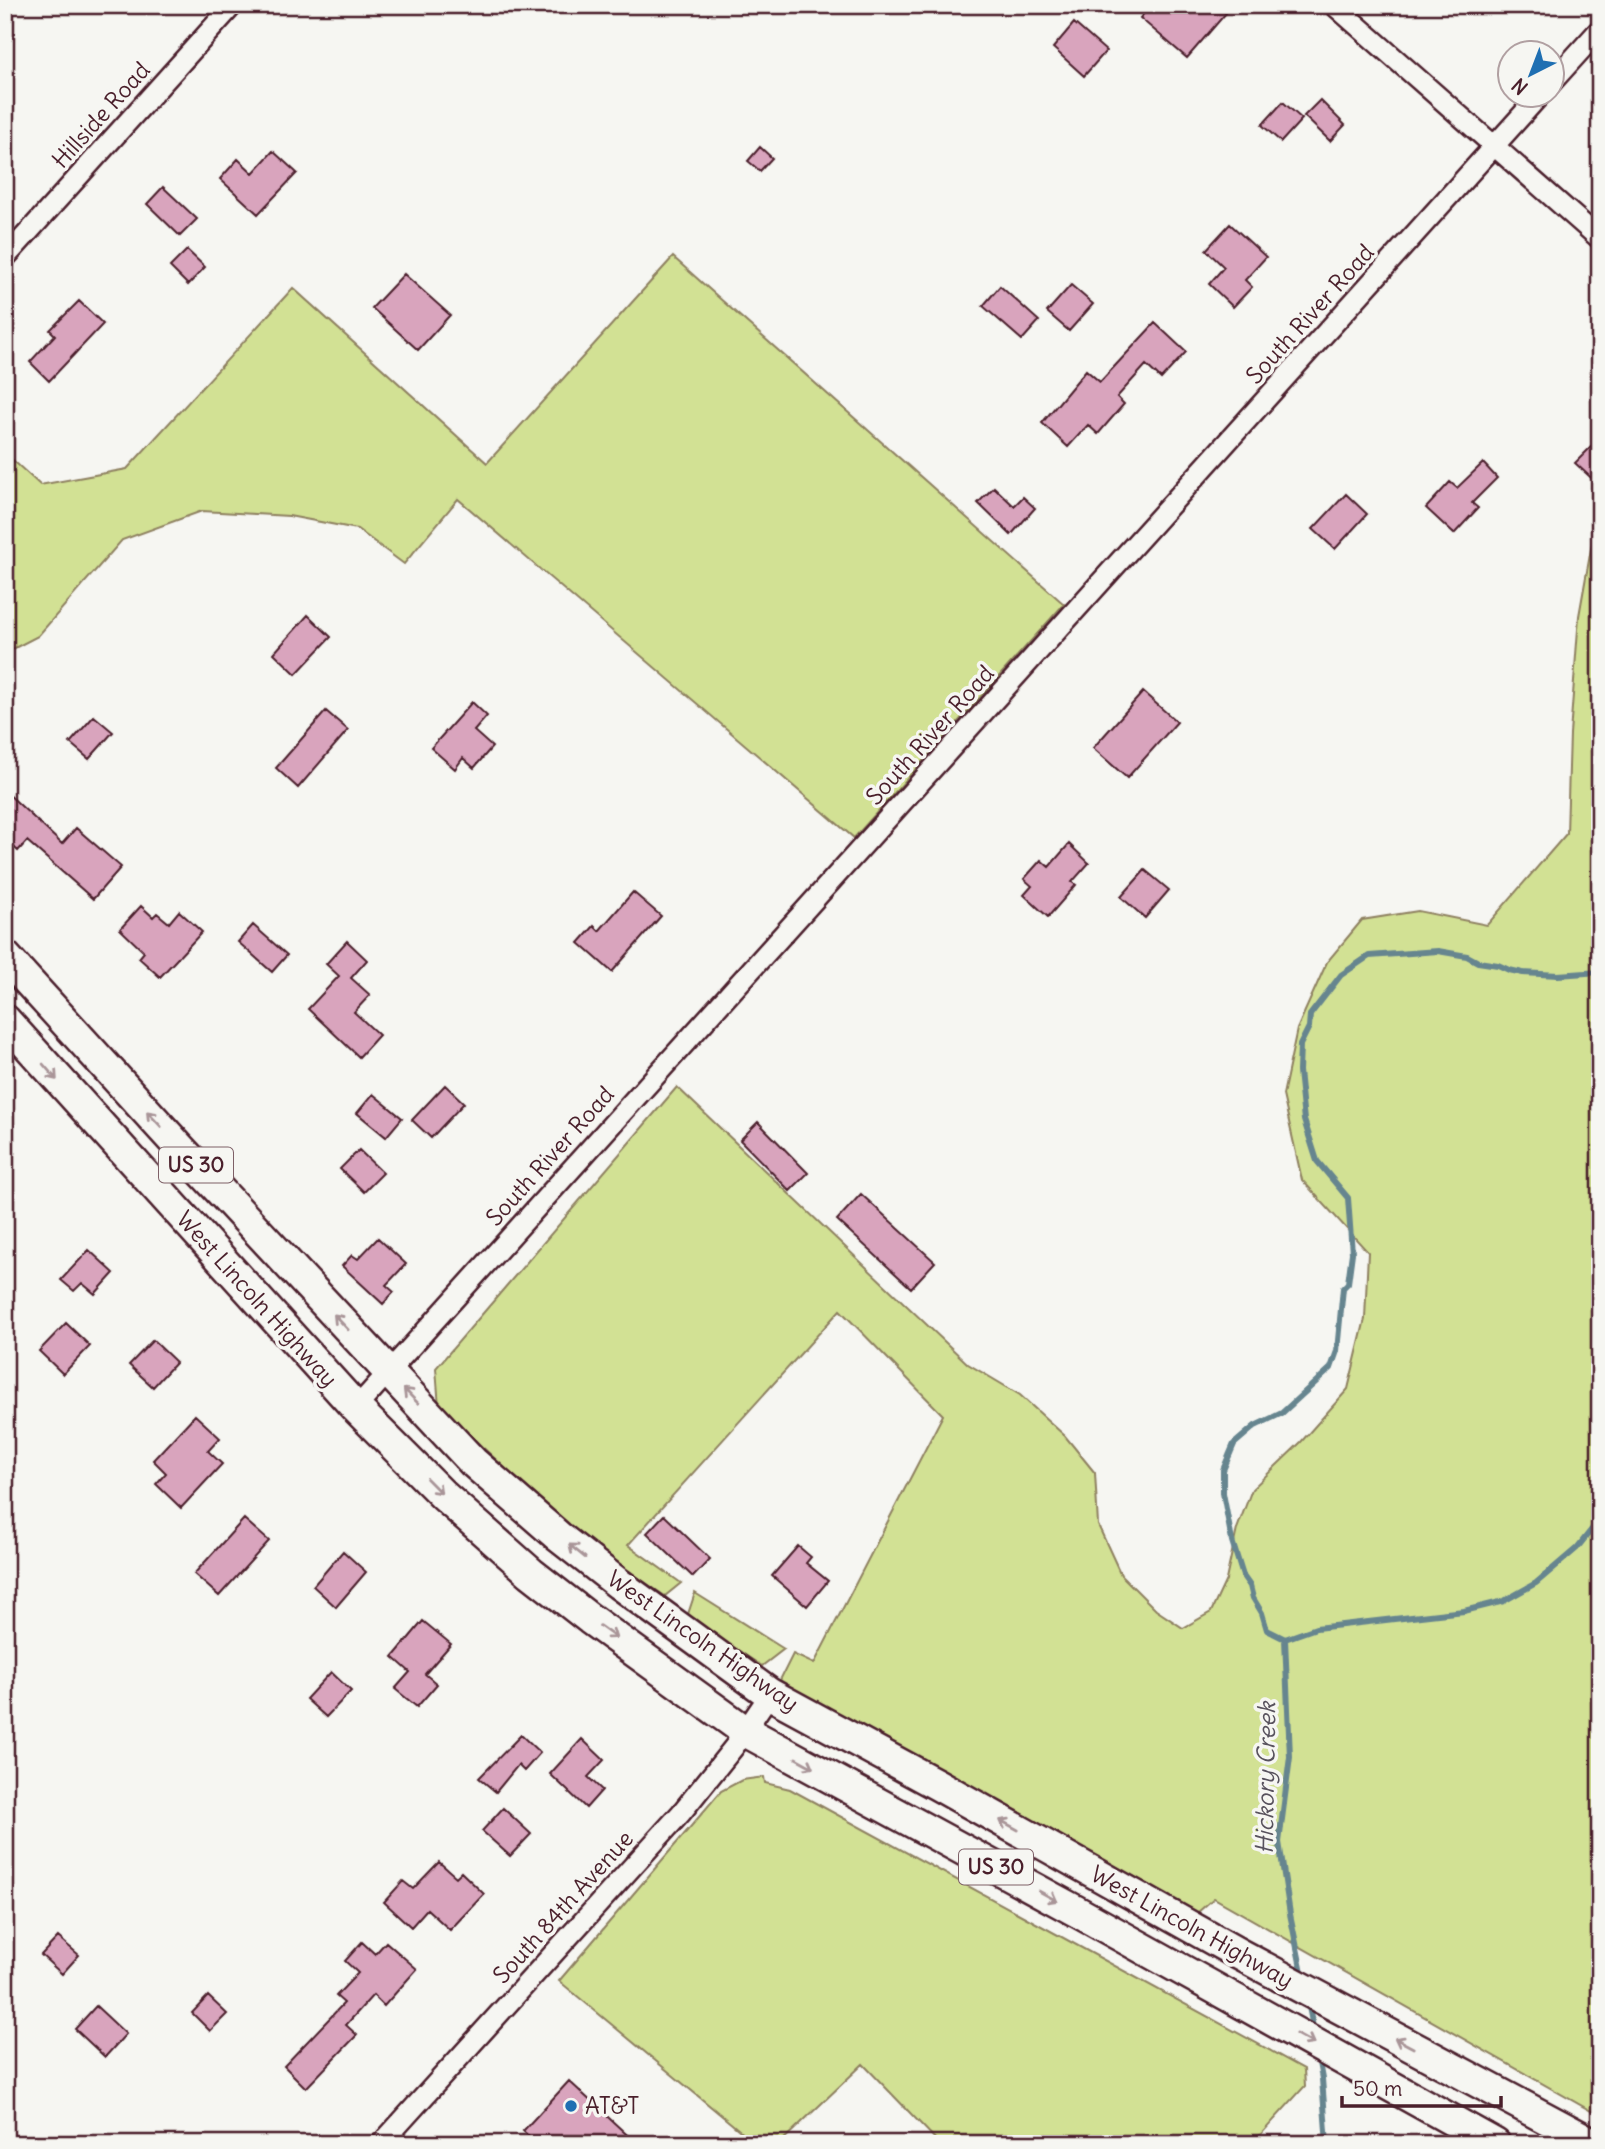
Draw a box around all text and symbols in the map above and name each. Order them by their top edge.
north arrow [1496,38,1566,108]
street label: Hillside Road [45,56,156,174]
text: N [1507,73,1533,100]
street label: South River Road [1239,238,1380,389]
street label: South River Road [859,659,1000,810]
one-way arrow [42,1062,58,1080]
street label: South River Road [479,1080,620,1231]
one-way arrow [145,1111,162,1128]
road number: US 30 [159,1148,233,1182]
street label: West Lincoln Highway [171,1205,344,1393]
one-way arrow [333,1314,350,1331]
one-way arrow [402,1388,419,1405]
one-way arrow [425,1477,442,1494]
one-way arrow [568,1543,586,1559]
street label: West Lincoln Highway [602,1564,805,1718]
one-way arrow [598,1625,617,1639]
water label: Hickory Creek [1249,1700,1281,1854]
one-way arrow [794,1757,815,1770]
one-way arrow [999,1818,1019,1832]
street label: South 84th Avenue [486,1824,639,1989]
road number: US 30 [959,1850,1033,1884]
street label: West Lincoln Highway [1086,1859,1299,1994]
one-way arrow [1037,1890,1058,1903]
one-way arrow [1294,2033,1315,2047]
one-way arrow [1394,2035,1414,2049]
scale bar [1342,2065,1502,2109]
text: 50 m [1353,2075,1402,2102]
place label: AT&T [585,2091,639,2120]
marker: AT&T [563,2098,579,2114]

